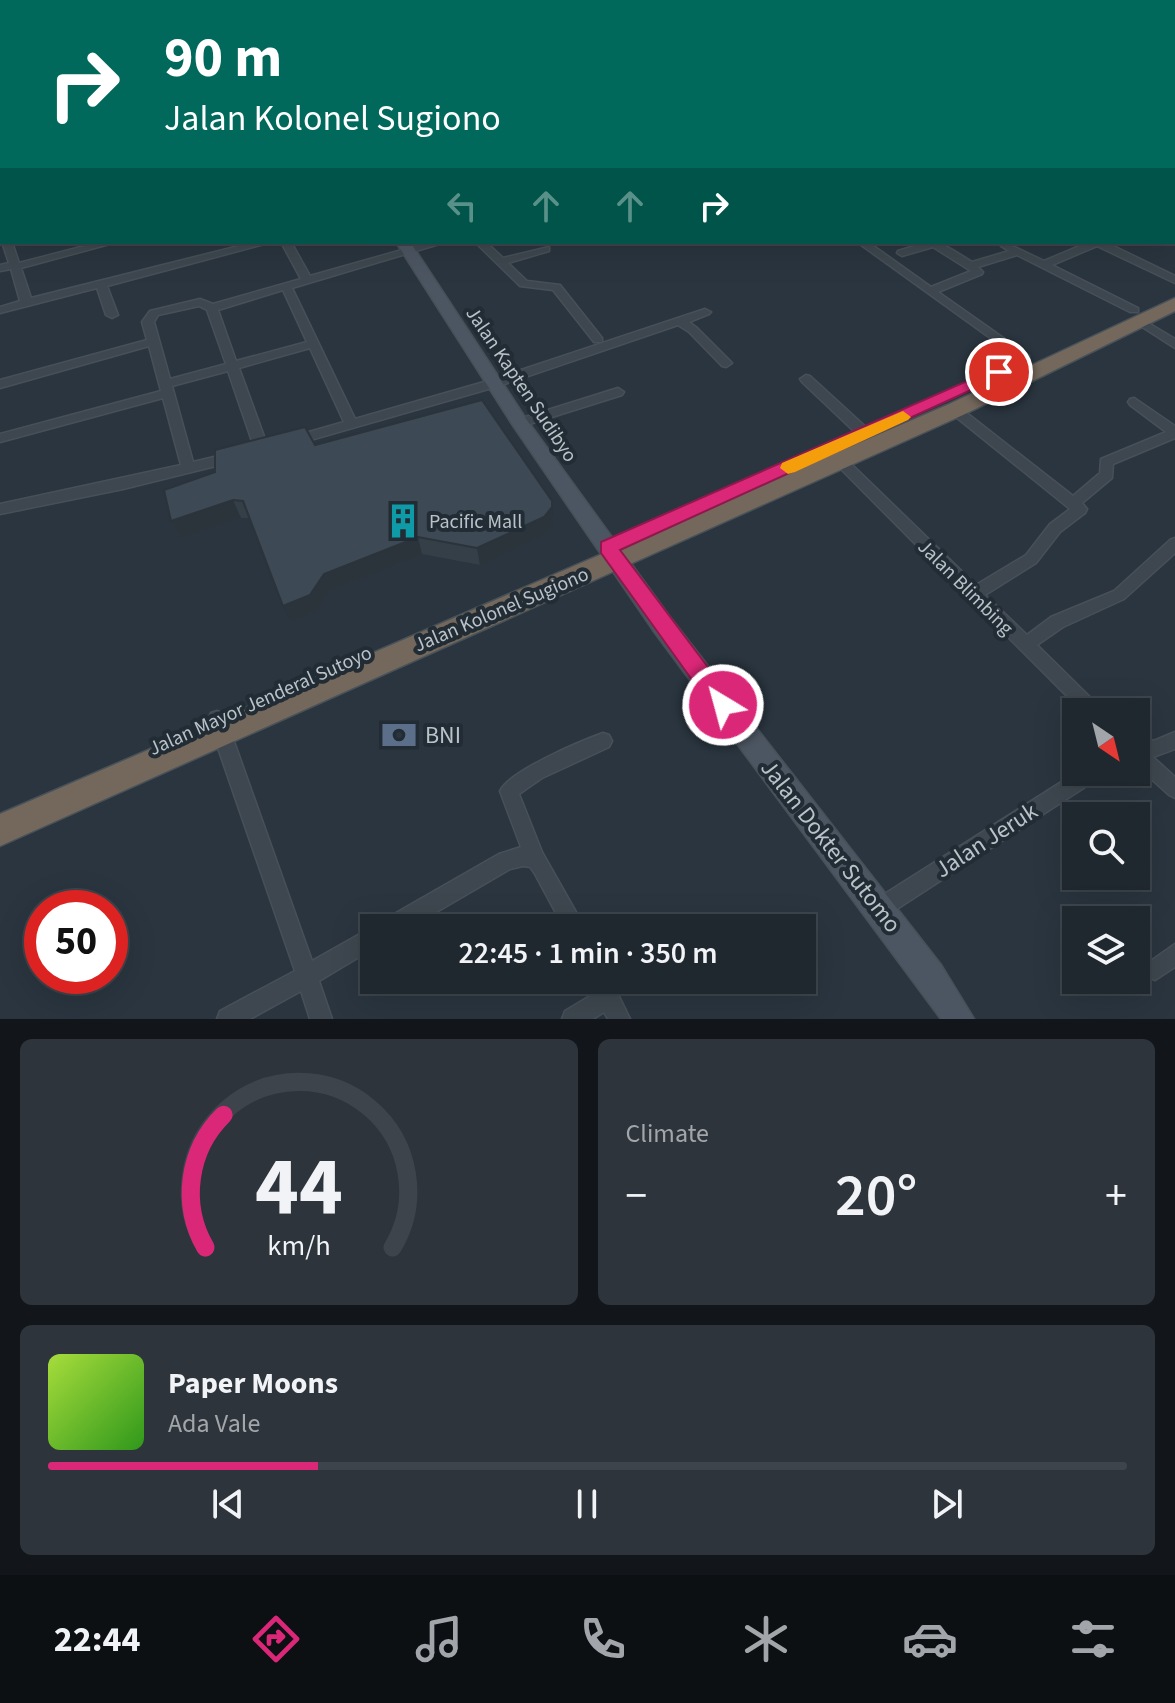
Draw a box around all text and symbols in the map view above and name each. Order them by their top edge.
text: 90 m [164,19,282,98]
icon: right [32,32,136,136]
text: Jalan Kolonel Sugiono [164,93,501,144]
icon: left [440,184,484,228]
icon: ahead [524,184,568,228]
icon: ahead [608,184,652,228]
icon: right [692,184,736,228]
street label: Jalan Kapten Sudibyo [459,301,584,468]
pin [965,338,1033,406]
icon: arrive [977,350,1021,394]
building icon: Pacific Mall [384,502,422,540]
place label: Pacific Mall [429,508,522,536]
street label: Jalan Blimbing [911,534,1019,642]
street label: Jalan Kolonel Sugiono [410,560,593,659]
street label: Jalan Mayor Jenderal Sutoyo [144,639,376,763]
position arrow [681,663,765,747]
north arrow [1062,698,1150,786]
map controls [1062,698,1150,994]
bank icon: BNI [380,716,418,754]
place label: BNI [425,718,461,753]
street label: Jalan Dokter Sutomo [752,752,909,940]
street label: Jalan Jeruk [928,794,1045,887]
button: search [1062,802,1150,890]
speed limit sign: 50 [24,890,128,994]
button: layers [1062,906,1150,994]
text: 22:45 · 1 min · 350 m [458,932,718,975]
text: Climate [626,1115,709,1152]
text: 44 [255,1129,343,1247]
text: 20° [835,1154,917,1239]
text: − [626,1165,647,1228]
text: + [1105,1165,1127,1228]
text: km/h [267,1226,330,1266]
text: Paper Moons [168,1362,338,1405]
text: Ada Vale [168,1405,260,1442]
icon: previous [206,1482,250,1526]
icon: pause [565,1482,609,1526]
icon: next [925,1482,969,1526]
icon: directions [248,1611,304,1667]
icon: music [411,1611,467,1667]
icon: phone [575,1611,631,1667]
icon: climate [738,1611,794,1667]
icon: car [902,1611,958,1667]
icon: filters [1065,1611,1121,1667]
text: 22:44 [54,1614,141,1665]

